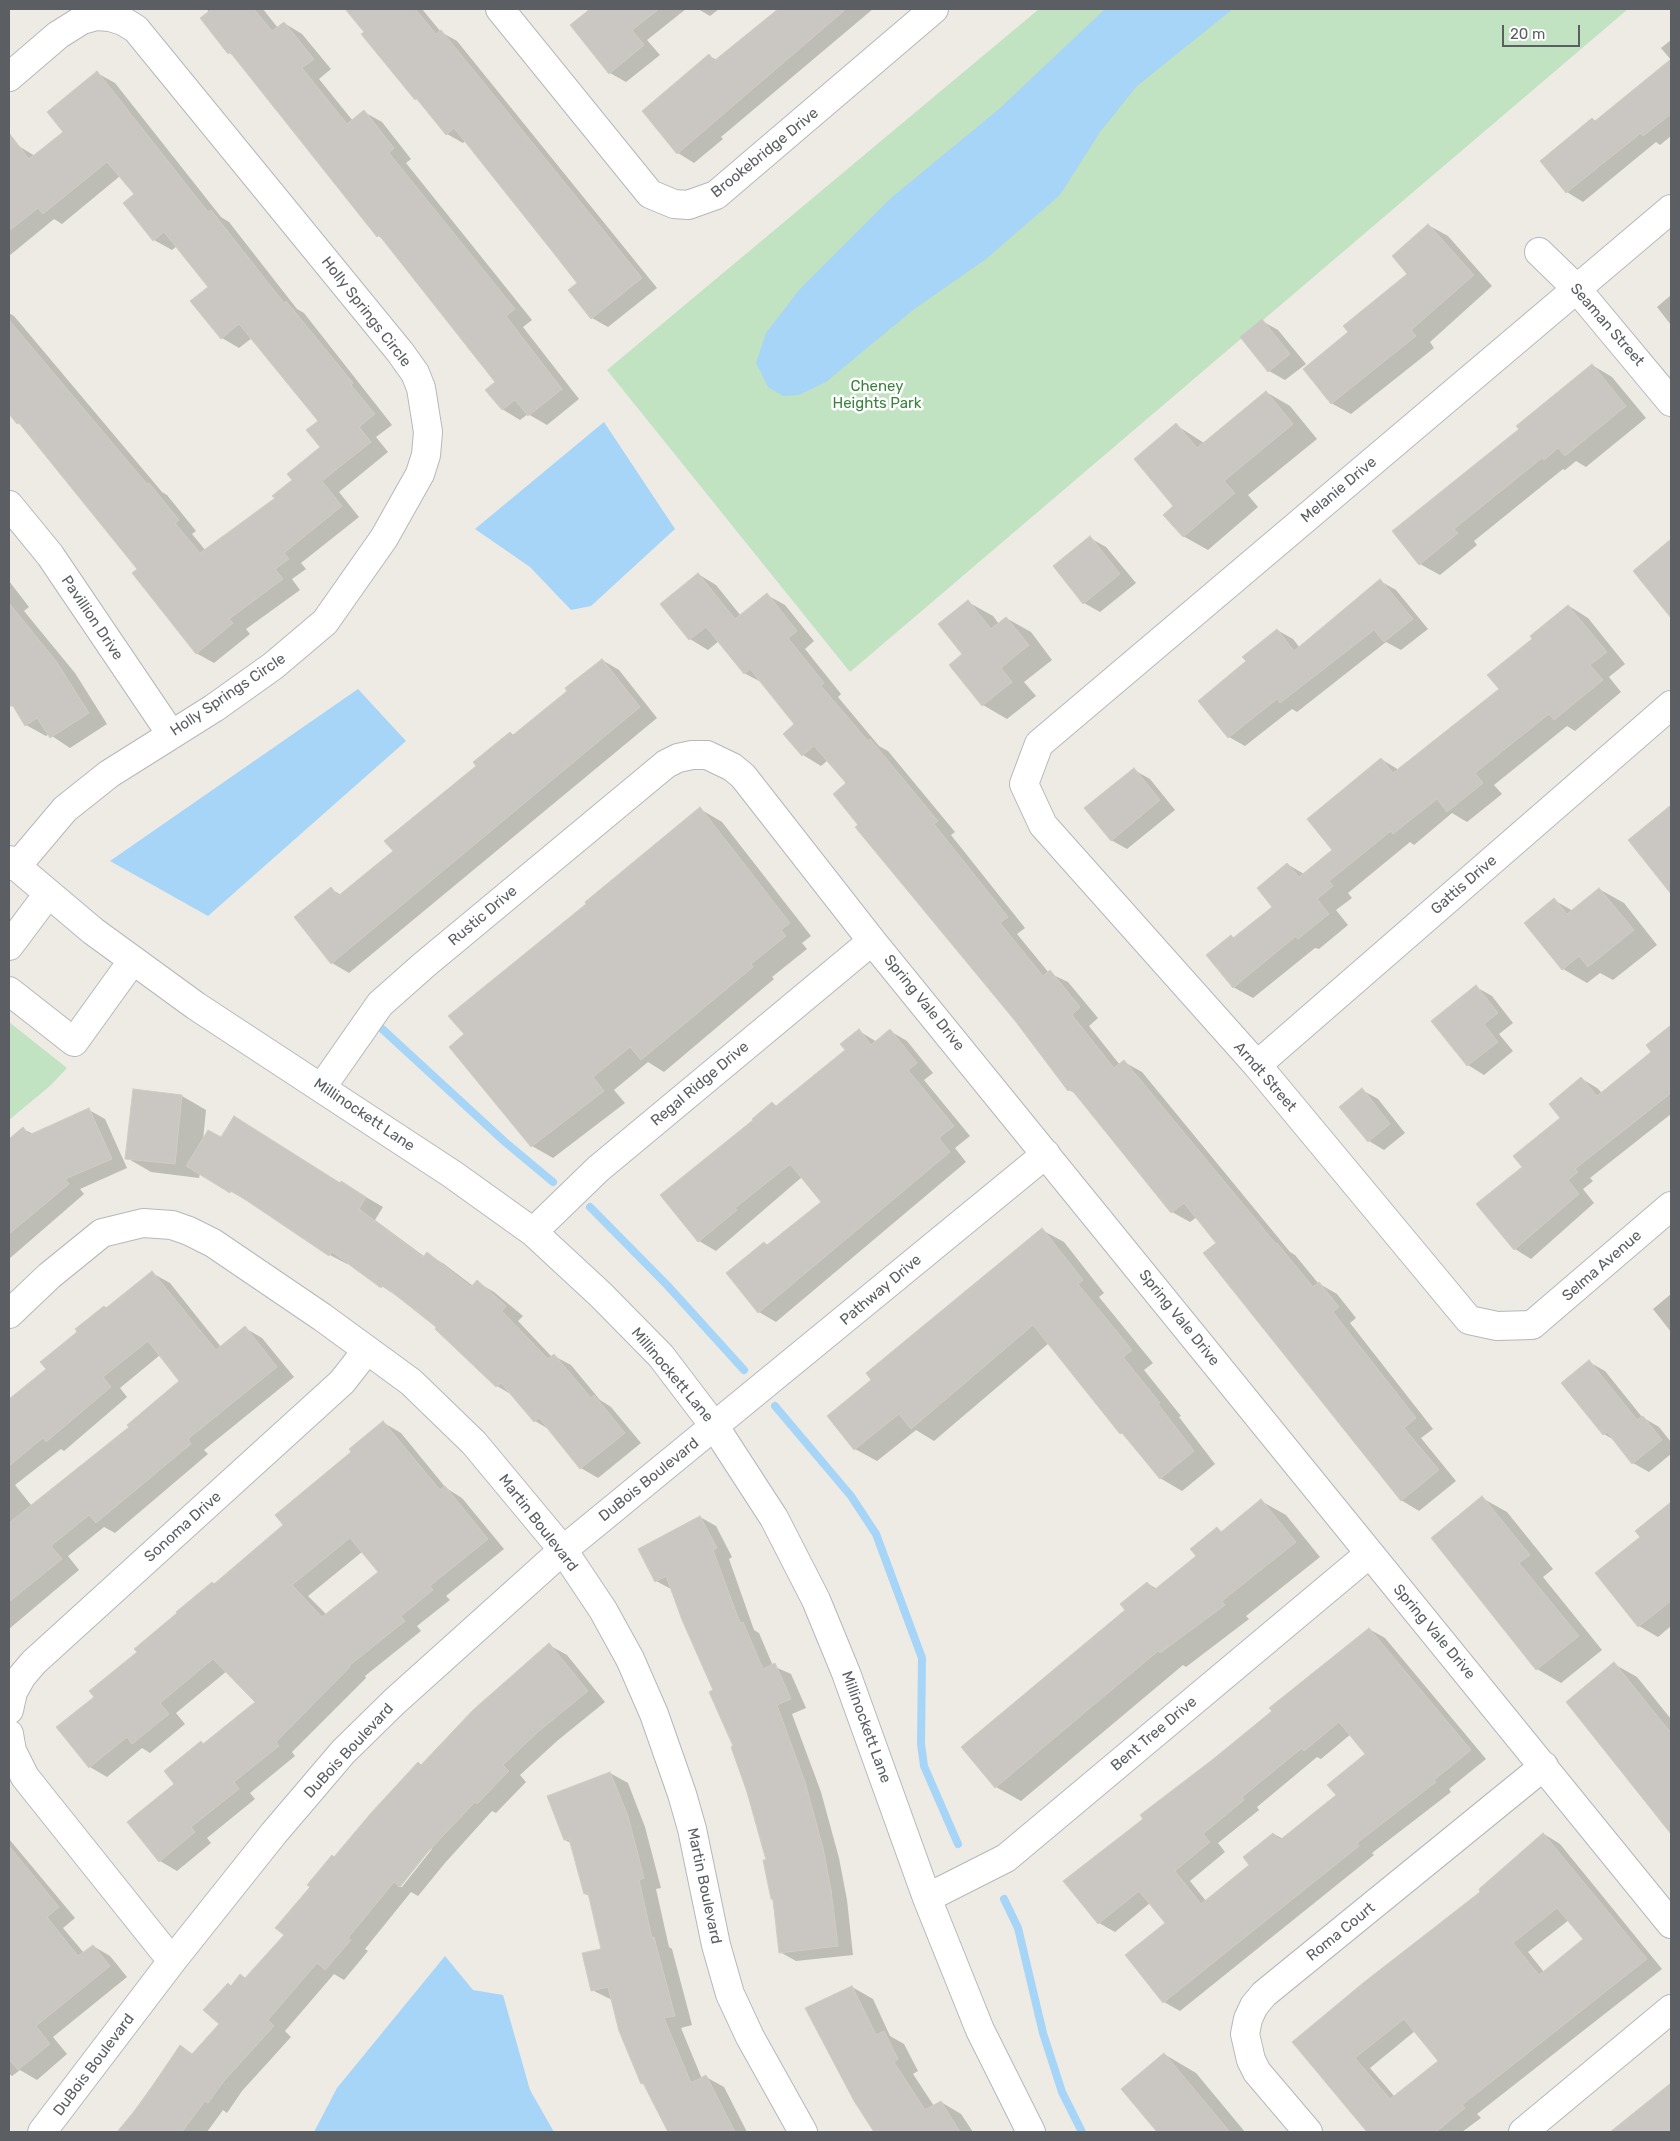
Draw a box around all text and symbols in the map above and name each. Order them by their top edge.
scale bar [1505,15,1582,47]
text: 20 m [1510,25,1545,43]
street label: Brookebridge Drive [708,104,822,202]
street label: Holly Springs Circle [317,253,415,371]
street label: Seaman Street [1566,280,1648,370]
park label: Cheney Heights Park [832,378,922,413]
street label: Melanie Drive [1298,453,1380,527]
street label: Pavillion Drive [57,572,127,664]
street label: Holly Springs Circle [167,650,289,740]
street label: Gattis Drive [1427,852,1501,918]
street label: Rustic Drive [445,882,521,950]
street label: Spring Vale Drive [880,951,968,1055]
street label: Regal Ridge Drive [647,1038,753,1130]
street label: Arndt Street [1230,1038,1300,1116]
street label: Millinockett Lane [310,1075,418,1155]
street label: Selma Avenue [1559,1227,1645,1305]
street label: Pathway Drive [837,1251,925,1329]
street label: Spring Vale Drive [1135,1266,1223,1370]
street label: Millinockett Lane [627,1324,717,1426]
street label: DuBois Boulevard [595,1434,703,1526]
street label: Martin Boulevard [494,1471,582,1575]
street label: Sonoma Drive [141,1488,225,1566]
street label: Spring Vale Drive [1389,1581,1479,1683]
street label: Millinockett Lane [837,1669,895,1785]
street label: Bent Tree Drive [1107,1693,1201,1775]
street label: DuBois Boulevard [300,1700,398,1802]
street label: Martin Boulevard [683,1826,725,1946]
street label: Roma Court [1303,1899,1379,1965]
street label: DuBois Boulevard [50,2010,138,2120]

